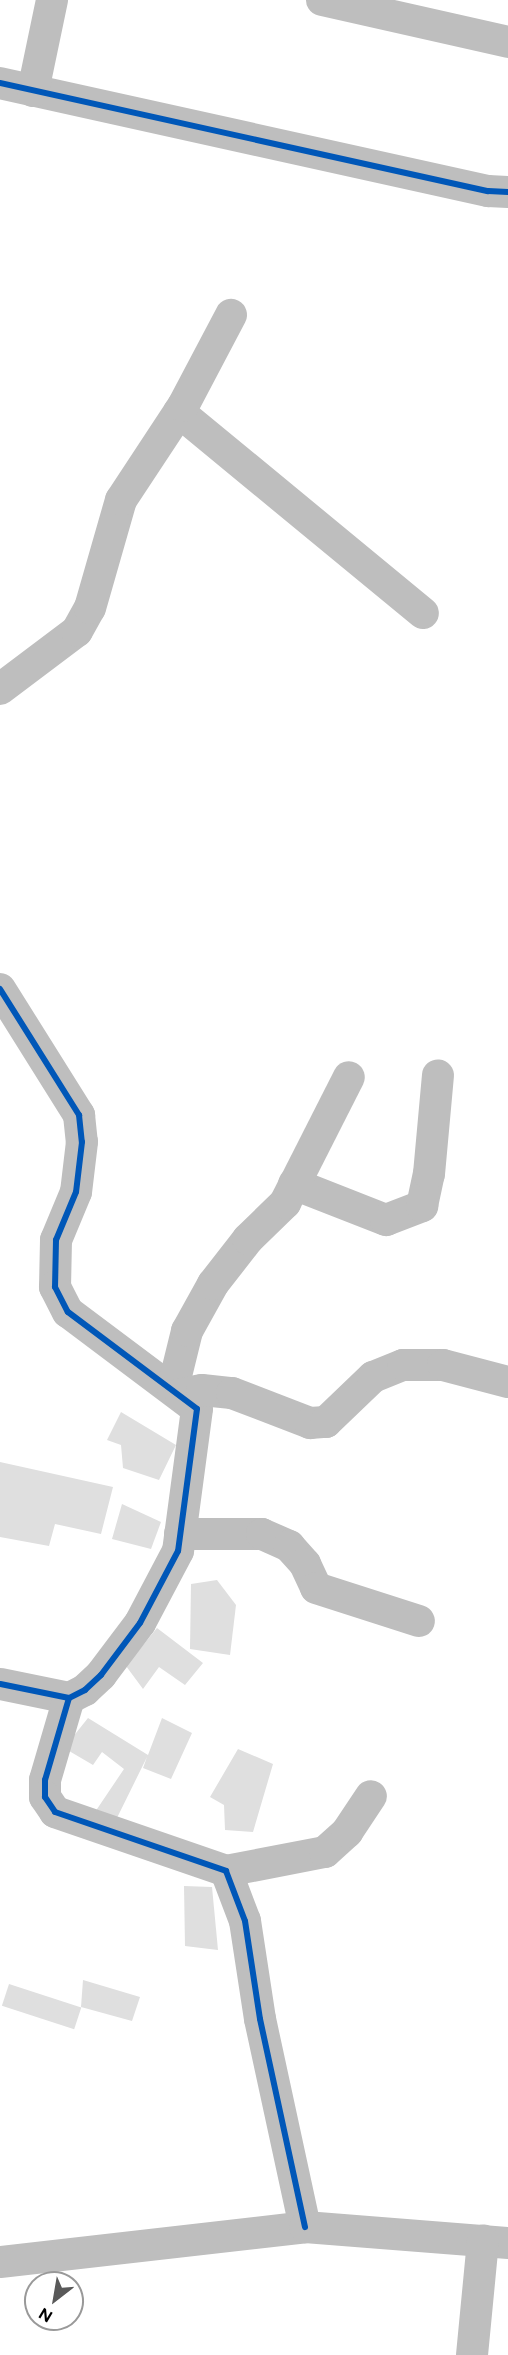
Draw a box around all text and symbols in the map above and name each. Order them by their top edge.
north arrow [24,2271,84,2331]
text: N [35,2304,56,2326]

